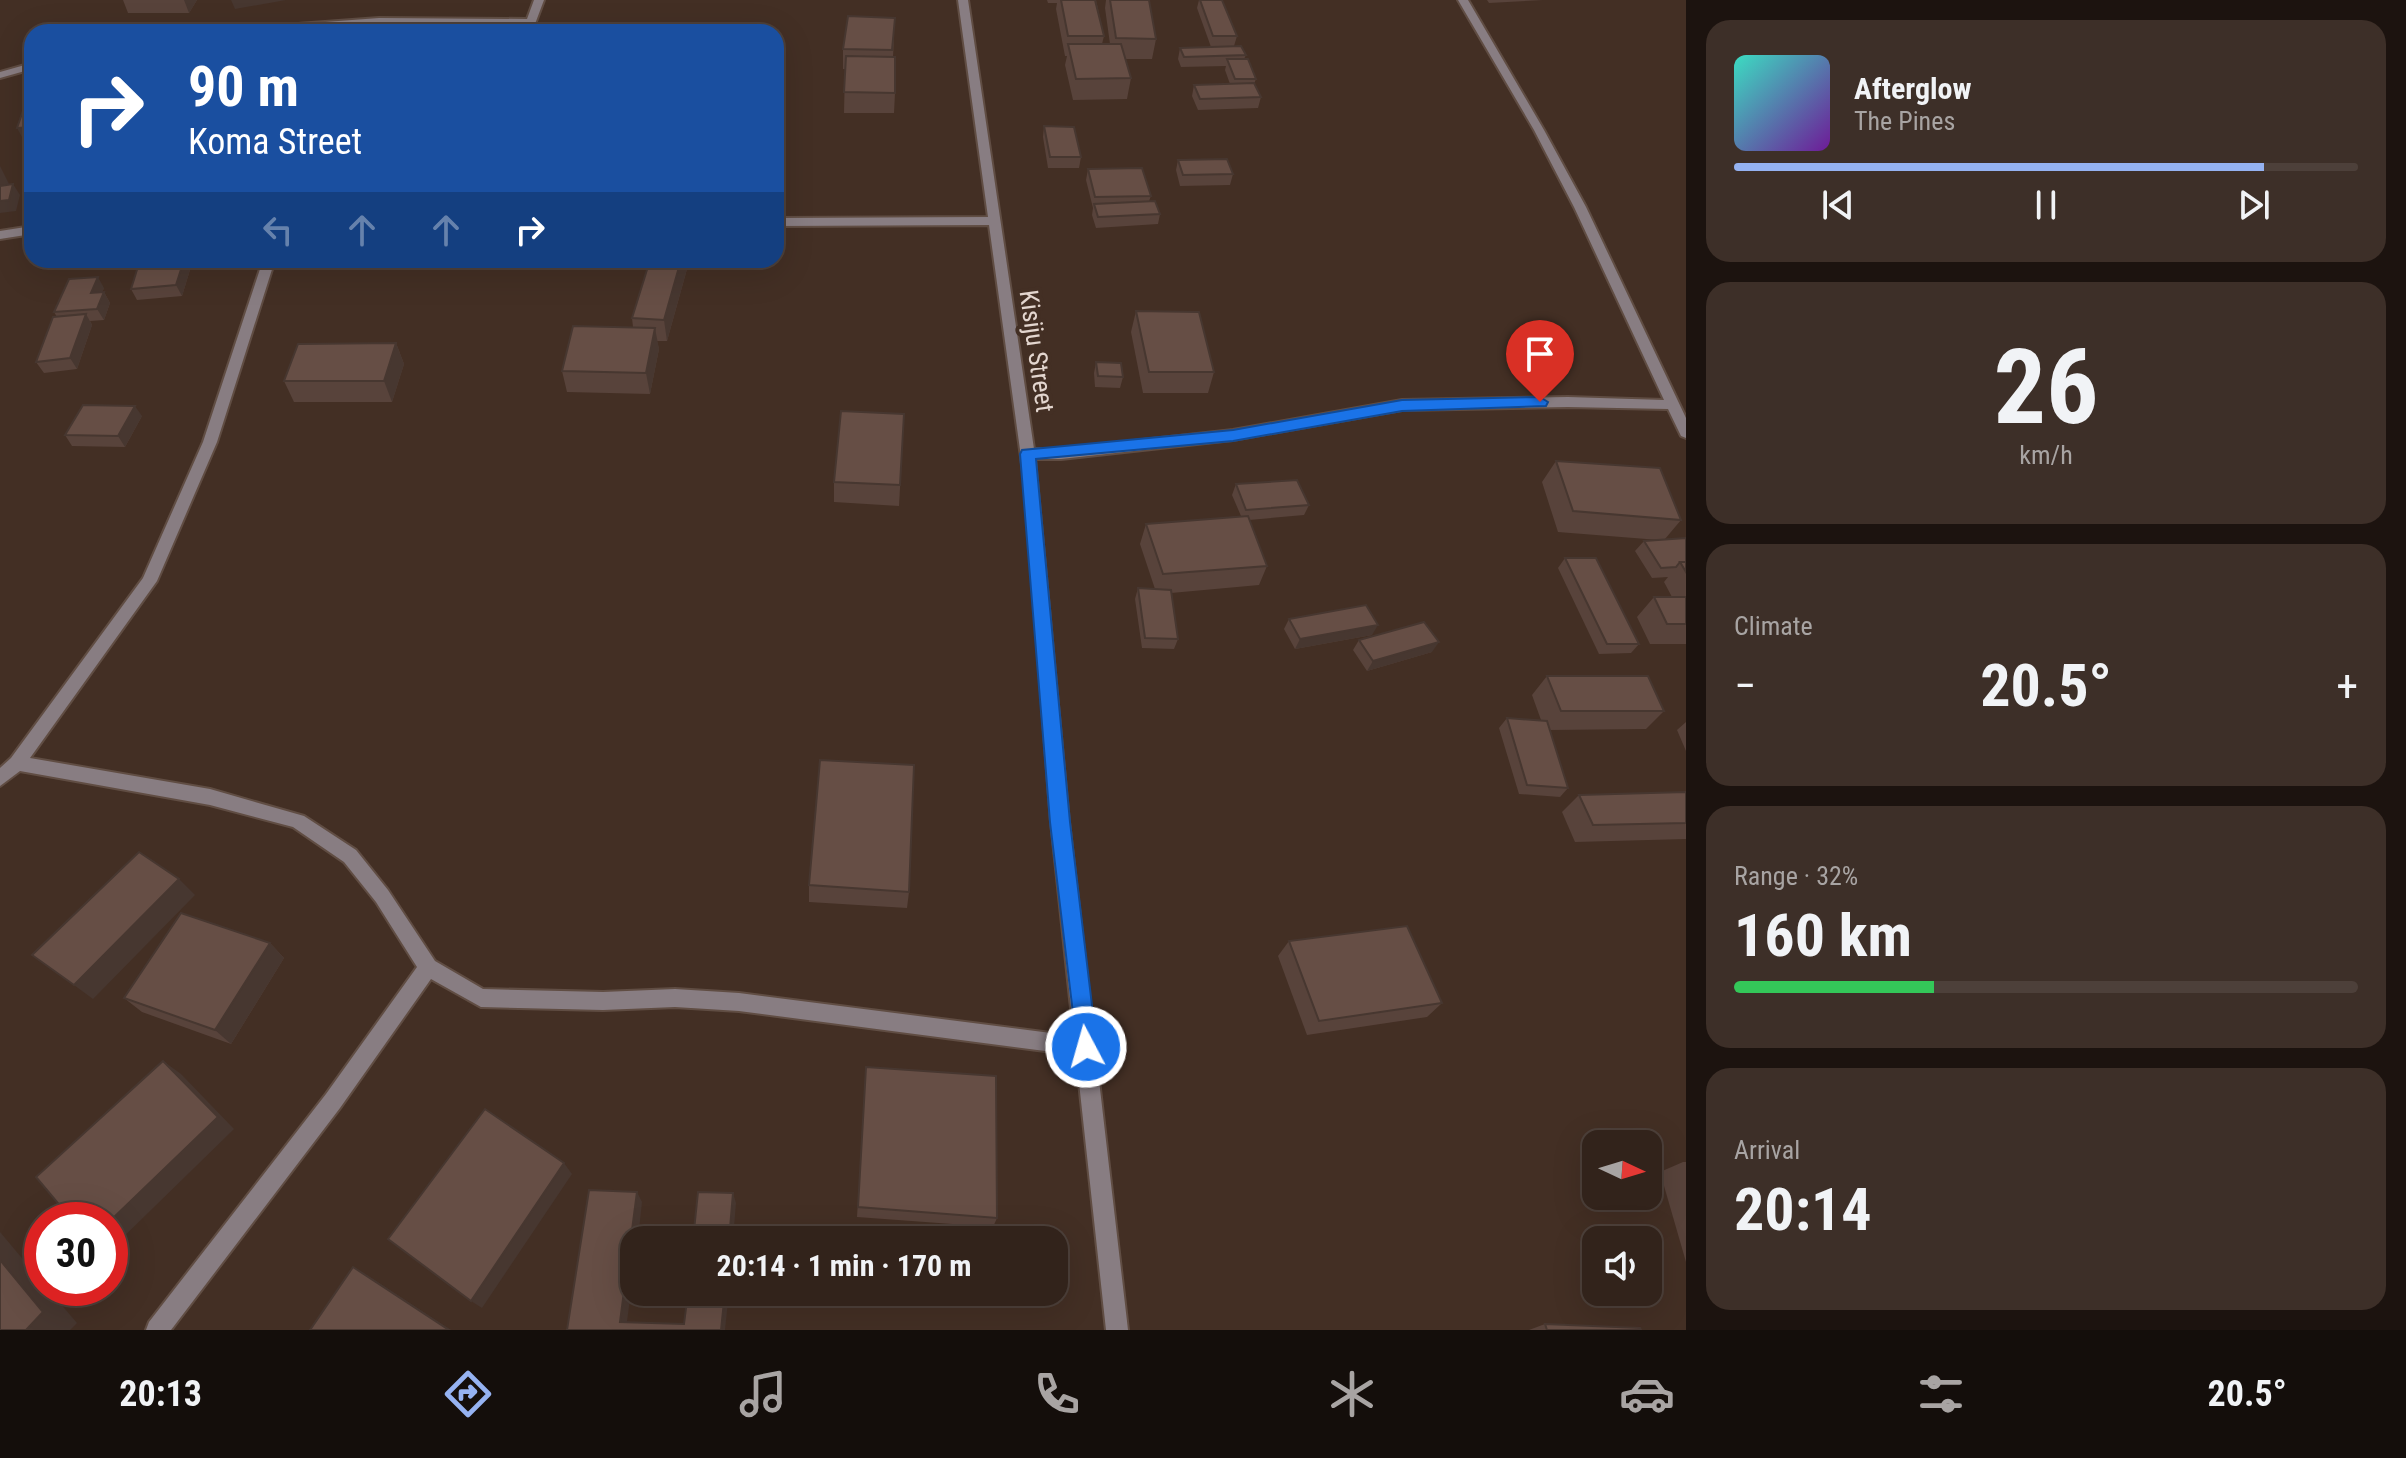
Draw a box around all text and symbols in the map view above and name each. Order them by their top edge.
text: 90 m [188,54,299,120]
icon: right [56,56,160,160]
text: Afterglow [1854,71,1972,106]
text: The Pines [1854,106,1955,136]
text: Koma Street [188,121,362,163]
icon: previous [1816,183,1860,227]
icon: pause [2024,183,2068,227]
icon: next [2232,183,2276,227]
icon: left [256,208,300,252]
icon: ahead [340,208,384,252]
icon: ahead [424,208,468,252]
icon: right [508,208,552,252]
street label: Kisiju Street [1014,288,1060,414]
pin [1506,320,1574,402]
text: 26 [1993,327,2099,448]
icon: arrive [1518,332,1562,376]
text: km/h [2019,440,2073,470]
text: Climate [1734,611,1813,641]
text: 20.5° [1980,650,2112,721]
text: − [1734,660,1756,712]
text: + [2336,660,2358,712]
text: Range · 32% [1734,861,1858,891]
text: 160 km [1734,900,1912,971]
position arrow [1044,1005,1128,1089]
north arrow [1582,1130,1662,1210]
map controls [1582,1130,1662,1306]
text: Arrival [1734,1135,1800,1165]
text: 20:14 [1734,1174,1872,1245]
speed limit sign: 30 [24,1202,128,1306]
button: sound [1582,1226,1662,1306]
text: 20:14 · 1 min · 170 m [717,1248,971,1283]
icon: directions [440,1366,496,1422]
icon: music [735,1366,791,1422]
icon: phone [1029,1366,1085,1422]
icon: climate [1324,1366,1380,1422]
icon: car [1619,1366,1675,1422]
icon: filters [1913,1366,1969,1422]
text: 20:13 [119,1373,202,1415]
text: 20.5° [2208,1373,2287,1415]

